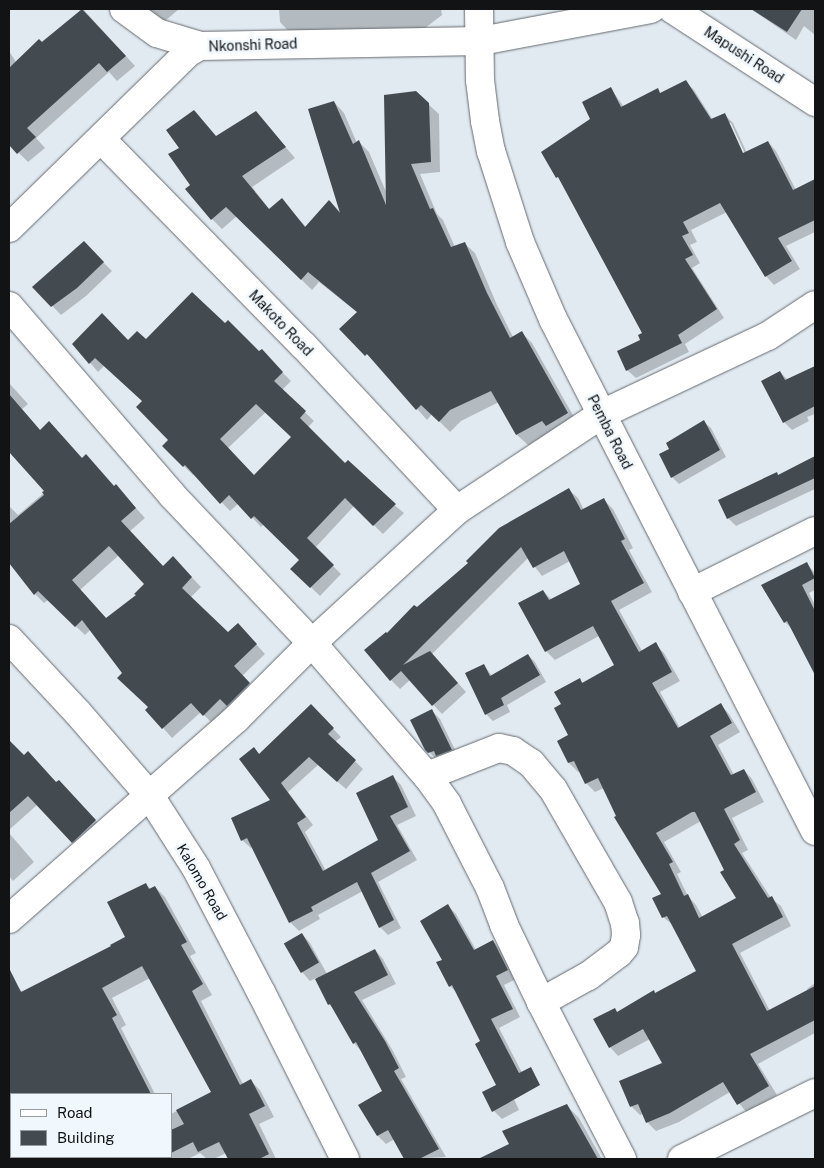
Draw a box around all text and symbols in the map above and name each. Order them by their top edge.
street label: Mapushi Road [701,23,787,87]
street label: Nkonshi Road [208,35,298,55]
street label: Makoto Road [245,287,317,359]
street label: Pemba Road [584,392,636,472]
street label: Kalomo Road [173,841,231,923]
legend [10,1093,172,1158]
text: Road [57,1104,93,1121]
text: Building [57,1129,115,1146]

